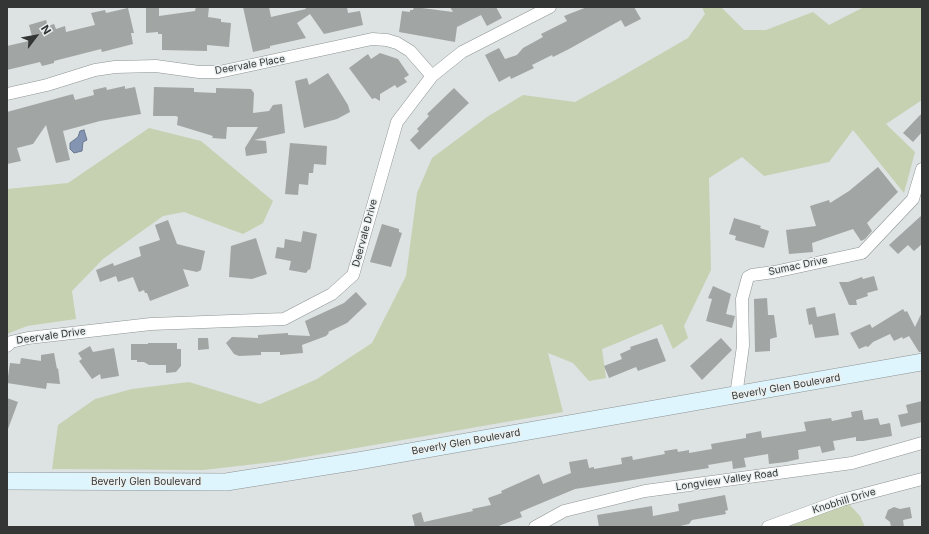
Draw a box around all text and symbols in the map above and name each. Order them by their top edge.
north arrow [16,16,56,56]
text: N [38,22,54,37]
street label: Deervale Place [214,53,286,77]
street label: Deervale Drive [350,198,380,268]
street label: Sumac Drive [767,254,829,278]
street label: Deervale Drive [16,325,86,347]
street label: Beverly Glen Boulevard [731,372,841,402]
street label: Beverly Glen Boulevard [411,427,521,457]
street label: Longview Valley Road [675,467,779,493]
street label: Beverly Glen Boulevard [91,476,201,488]
street label: Knobhill Drive [811,486,877,516]

